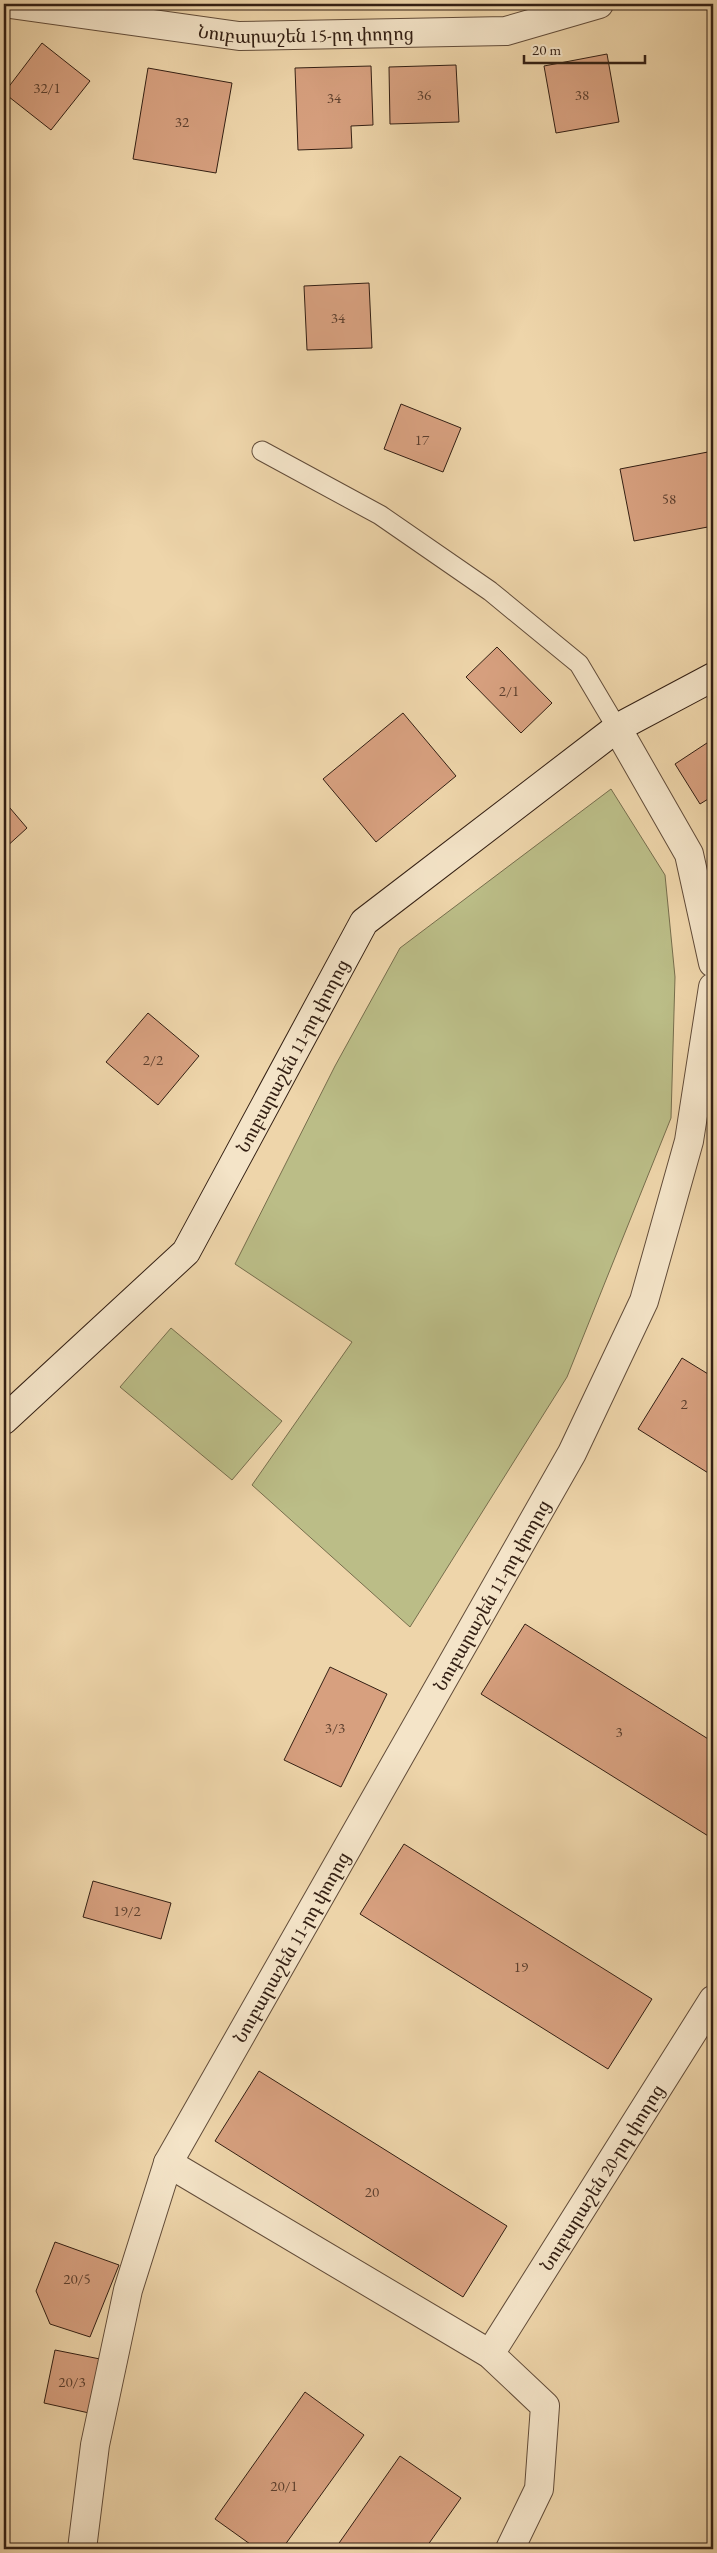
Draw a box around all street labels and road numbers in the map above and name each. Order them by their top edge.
street label: Նուբարաշեն 15-րդ փողոց [197,19,414,48]
street label: Նուբարաշեն 11-րդ փողոց [231,955,353,1156]
street label: Նուբարաշեն 11-րդ փողոց [428,1495,555,1695]
street label: Նուբարաշեն 11-րդ փողոց [227,1847,354,2047]
street label: Նուբարաշեն 20-րդ փողոց [534,2080,669,2275]

